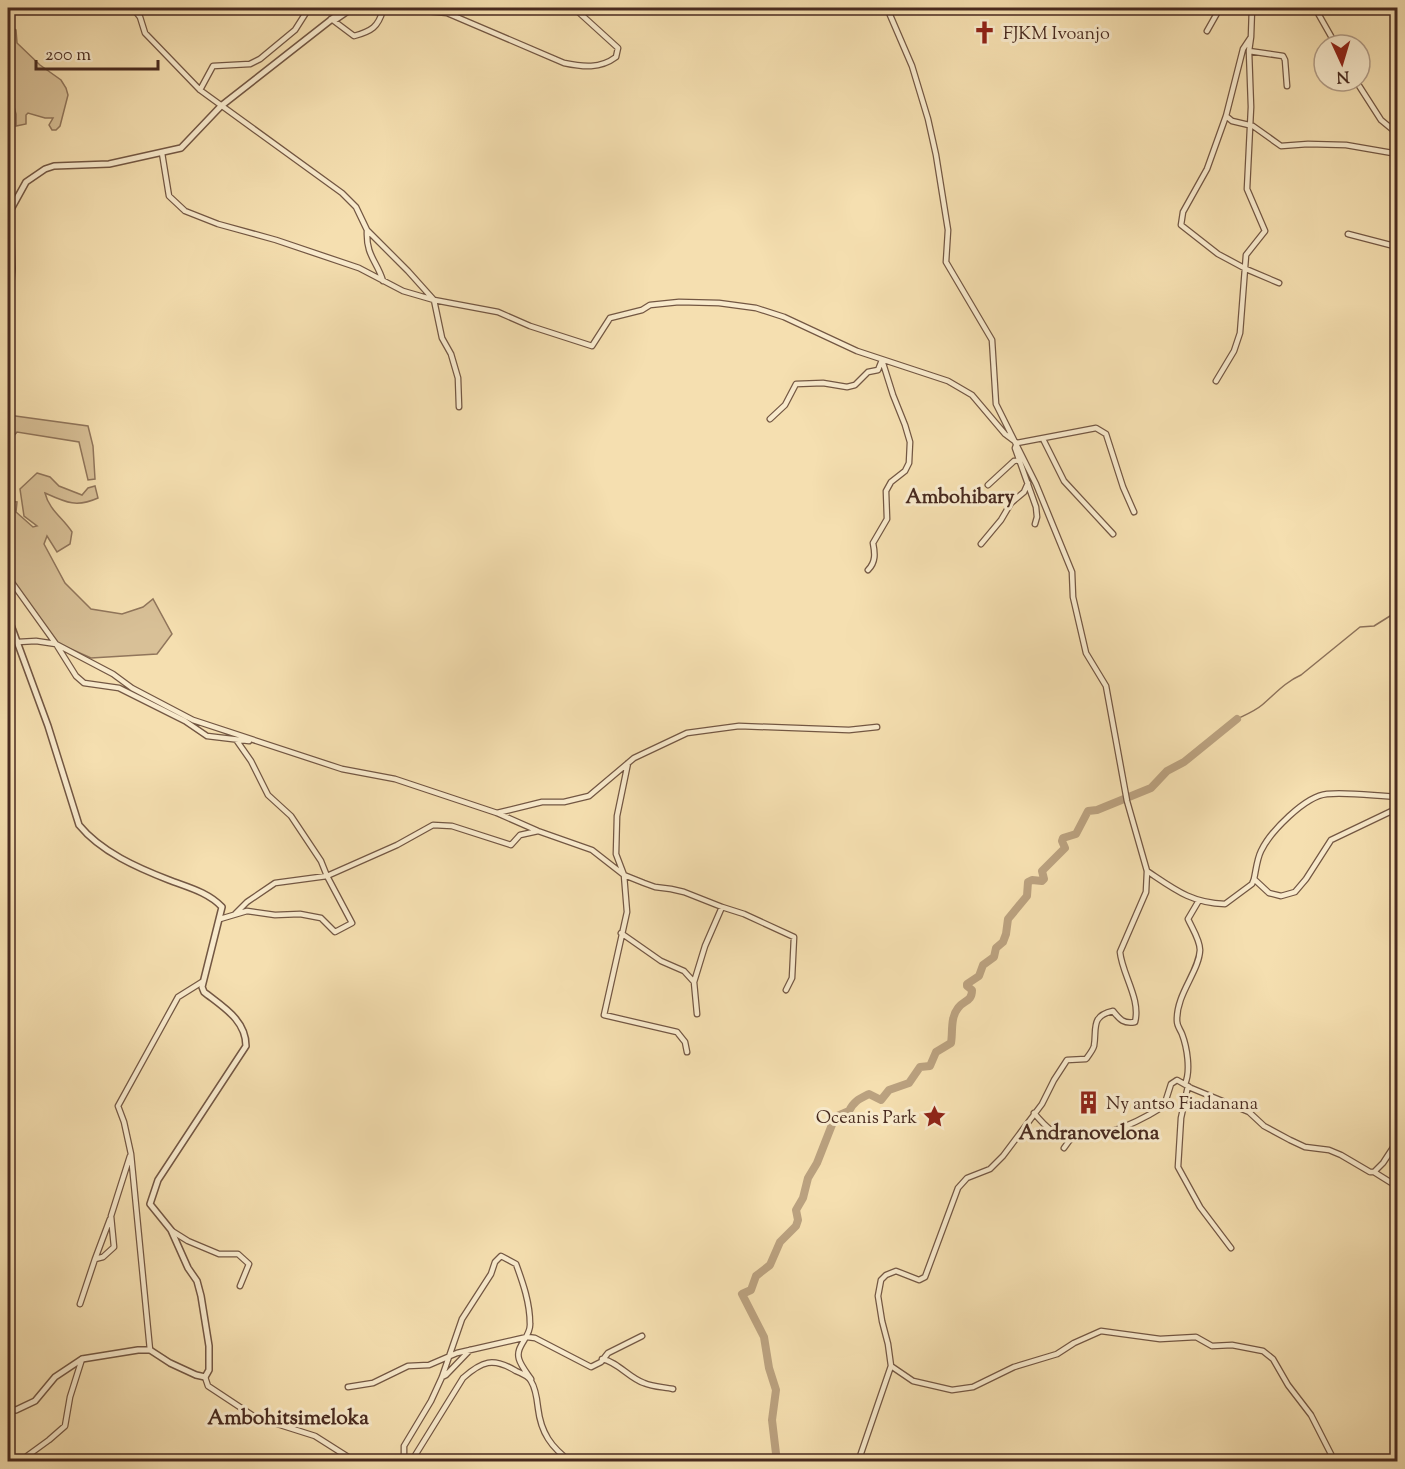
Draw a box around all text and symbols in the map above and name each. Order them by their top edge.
church icon: FJKM Ivoanjo [972,20,998,46]
place label: FJKM Ivoanjo [1003,22,1110,48]
scale bar [36,33,158,71]
north arrow [1312,33,1372,93]
text: 200 m [45,43,91,69]
text: N [1335,64,1350,87]
district label: Ambohibary [906,484,1014,513]
building icon: Ny antso Fiadanana [1075,1090,1101,1116]
place label: Ny antso Fiadanana [1106,1092,1258,1118]
place icon: Oceanis Park [922,1104,948,1130]
place label: Oceanis Park [816,1106,917,1132]
district label: Andranovelona [1019,1119,1160,1149]
district label: Ambohitsimeloka [207,1404,369,1434]

